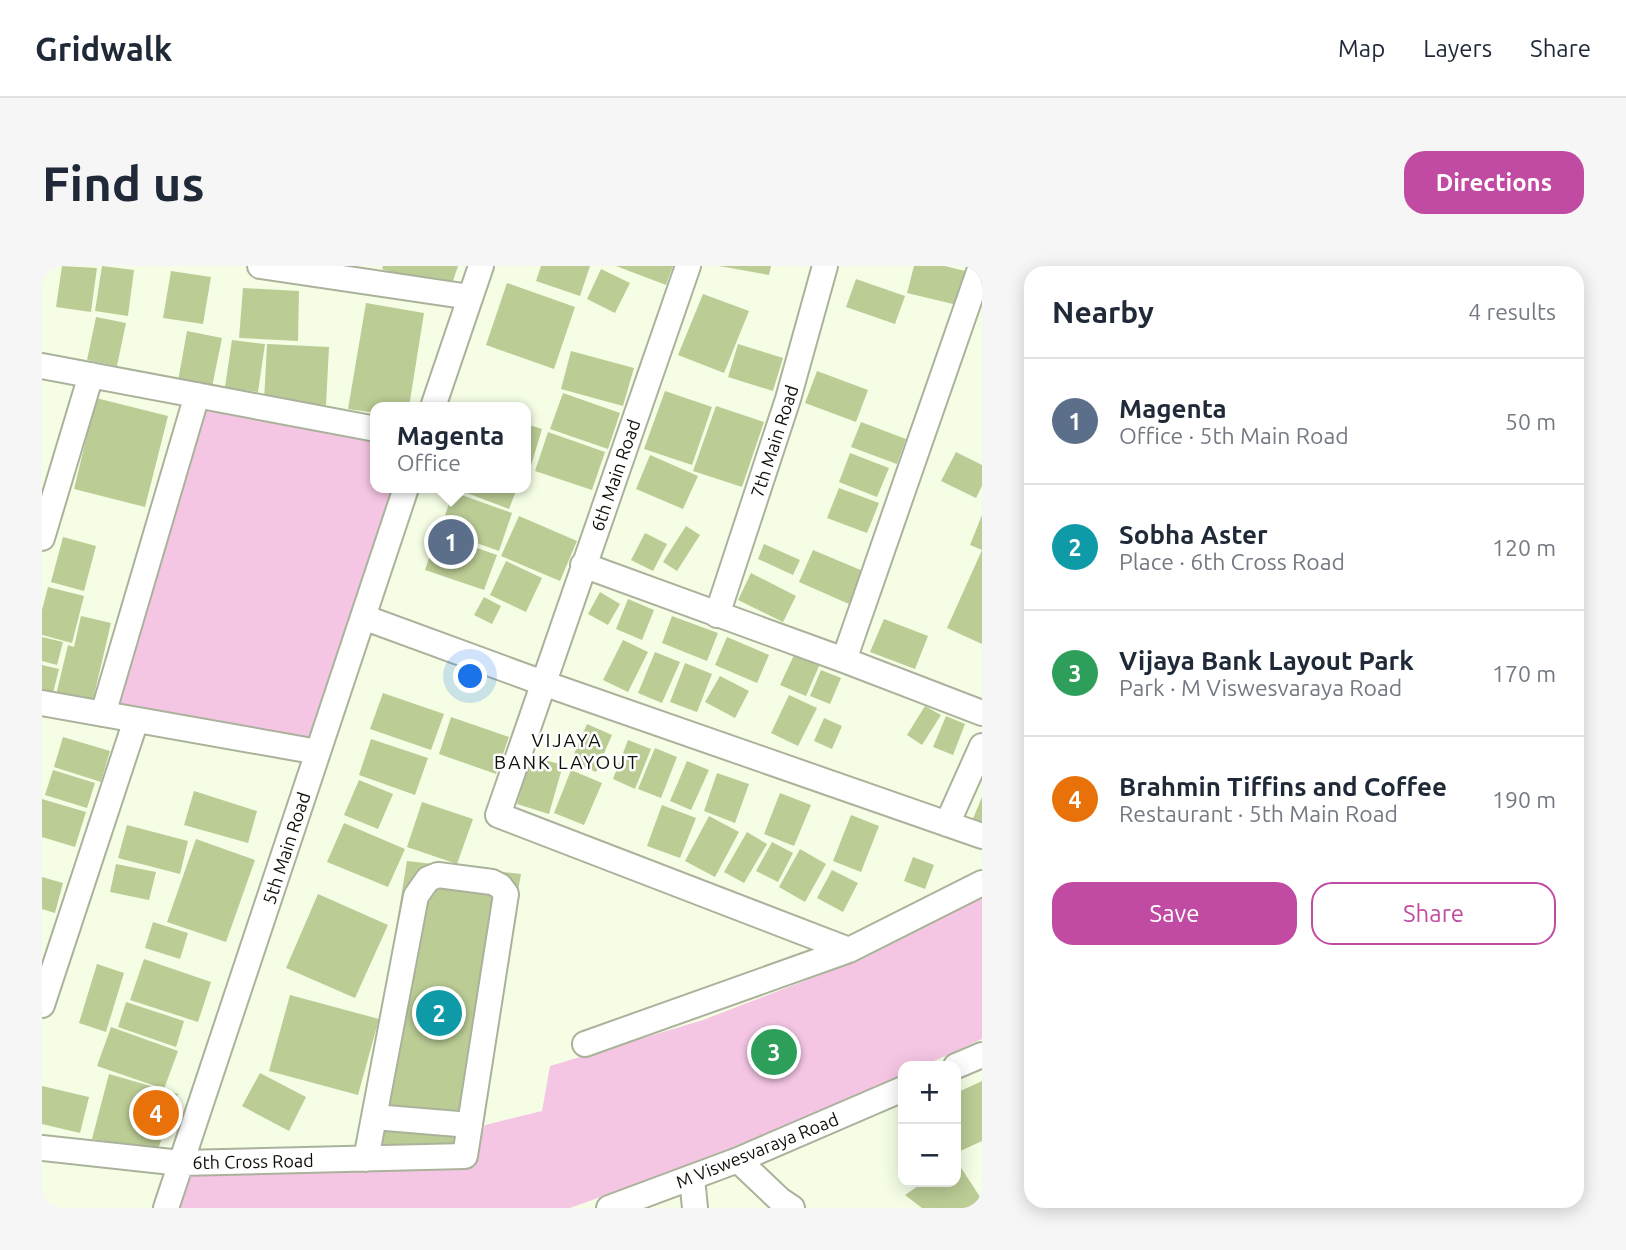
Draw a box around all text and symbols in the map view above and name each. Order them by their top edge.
text: Gridwalk [35,30,172,67]
text: Map [1338,35,1385,62]
text: Layers [1423,35,1492,62]
text: Share [1530,35,1591,62]
button: Directions [1404,151,1584,214]
text: Find us [42,155,205,210]
text: Nearby [1052,295,1154,329]
text: 4 results [1468,299,1556,324]
street label: 7th Main Road [746,382,802,500]
text: Magenta [1119,394,1227,423]
popup [370,402,531,493]
text: 1 [1069,409,1081,434]
text: 50 m [1505,409,1556,434]
street label: 6th Main Road [587,417,643,533]
text: Magenta [397,421,504,450]
text: Office · 5th Main Road [1119,423,1349,448]
text: Office [397,450,461,475]
pin: 1 [428,516,474,568]
text: Sobha Aster [1119,520,1268,549]
text: 2 [1069,535,1081,560]
text: 120 m [1492,535,1556,560]
text: Place · 6th Cross Road [1119,549,1345,574]
text: Vijaya Bank Layout Park [1119,646,1414,675]
your location [453,659,487,693]
text: 3 [1069,661,1081,686]
text: 170 m [1492,661,1556,686]
text: Park · M Viswesvaraya Road [1119,675,1402,700]
district label: VIJAYA BANK LAYOUT [494,729,640,773]
text: Brahmin Tiffins and Coffee [1119,772,1447,801]
text: 4 [1069,787,1081,812]
text: 190 m [1492,787,1556,812]
street label: 5th Main Road [258,789,314,907]
text: Restaurant · 5th Main Road [1119,801,1398,826]
button: Save [1052,882,1297,945]
button: Share [1311,882,1556,945]
pin: 2 [416,987,462,1039]
pin: 3 [751,1026,797,1078]
map controls [898,1061,961,1187]
button: + [898,1061,961,1124]
pin: 4 [133,1087,179,1139]
street label: M Viswesvaraya Road [673,1108,841,1192]
button: − [898,1124,961,1187]
street label: 6th Cross Road [192,1150,314,1172]

